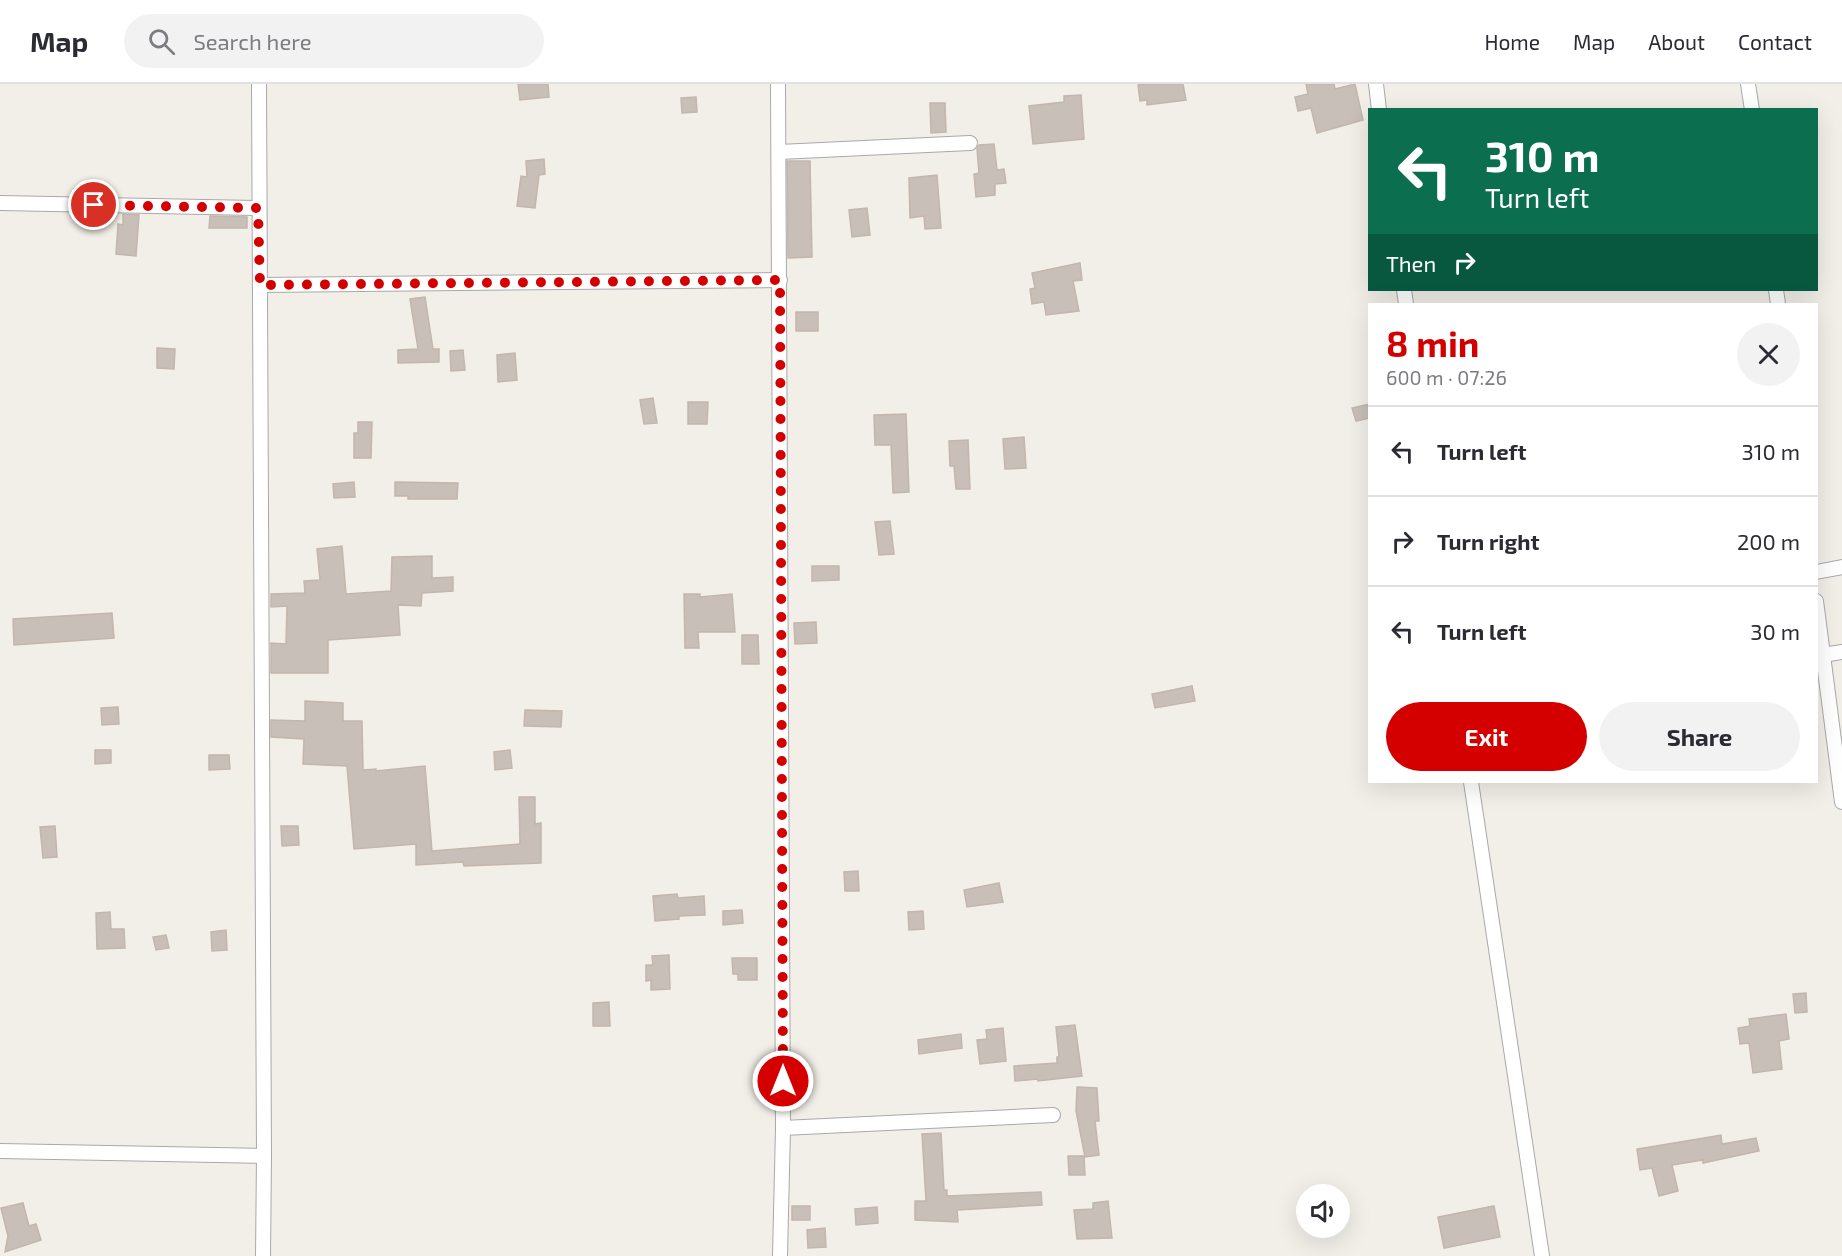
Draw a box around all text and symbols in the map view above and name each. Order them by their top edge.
search box [124,14,544,68]
text: Map [30,24,88,58]
icon: search [145,25,178,58]
text: Search here [193,28,312,54]
text: Home [1484,29,1540,54]
text: Map [1573,29,1615,54]
text: About [1648,29,1705,54]
text: Contact [1738,29,1812,54]
text: 310 m [1485,130,1600,180]
icon: left [1386,132,1464,210]
pin [68,179,119,230]
text: Turn left [1485,181,1589,213]
icon: arrive [77,188,110,221]
icon: right [1448,246,1481,279]
text: Then [1386,250,1436,276]
text: 8 min [1386,321,1480,364]
button: close [1737,323,1800,386]
text: 600 m · 07:26 [1386,365,1507,389]
icon: left [1386,435,1419,468]
text: Turn left [1437,438,1526,464]
text: 310 m [1742,438,1800,464]
icon: right [1386,525,1419,558]
text: Turn right [1437,528,1539,554]
text: 200 m [1737,528,1800,554]
icon: left [1386,615,1419,648]
text: Turn left [1437,618,1526,644]
text: 30 m [1750,618,1800,644]
button: Exit [1386,702,1587,771]
button: Share [1599,702,1800,771]
position arrow [751,1049,815,1113]
map controls [1296,1184,1350,1238]
button: sound [1296,1184,1350,1238]

